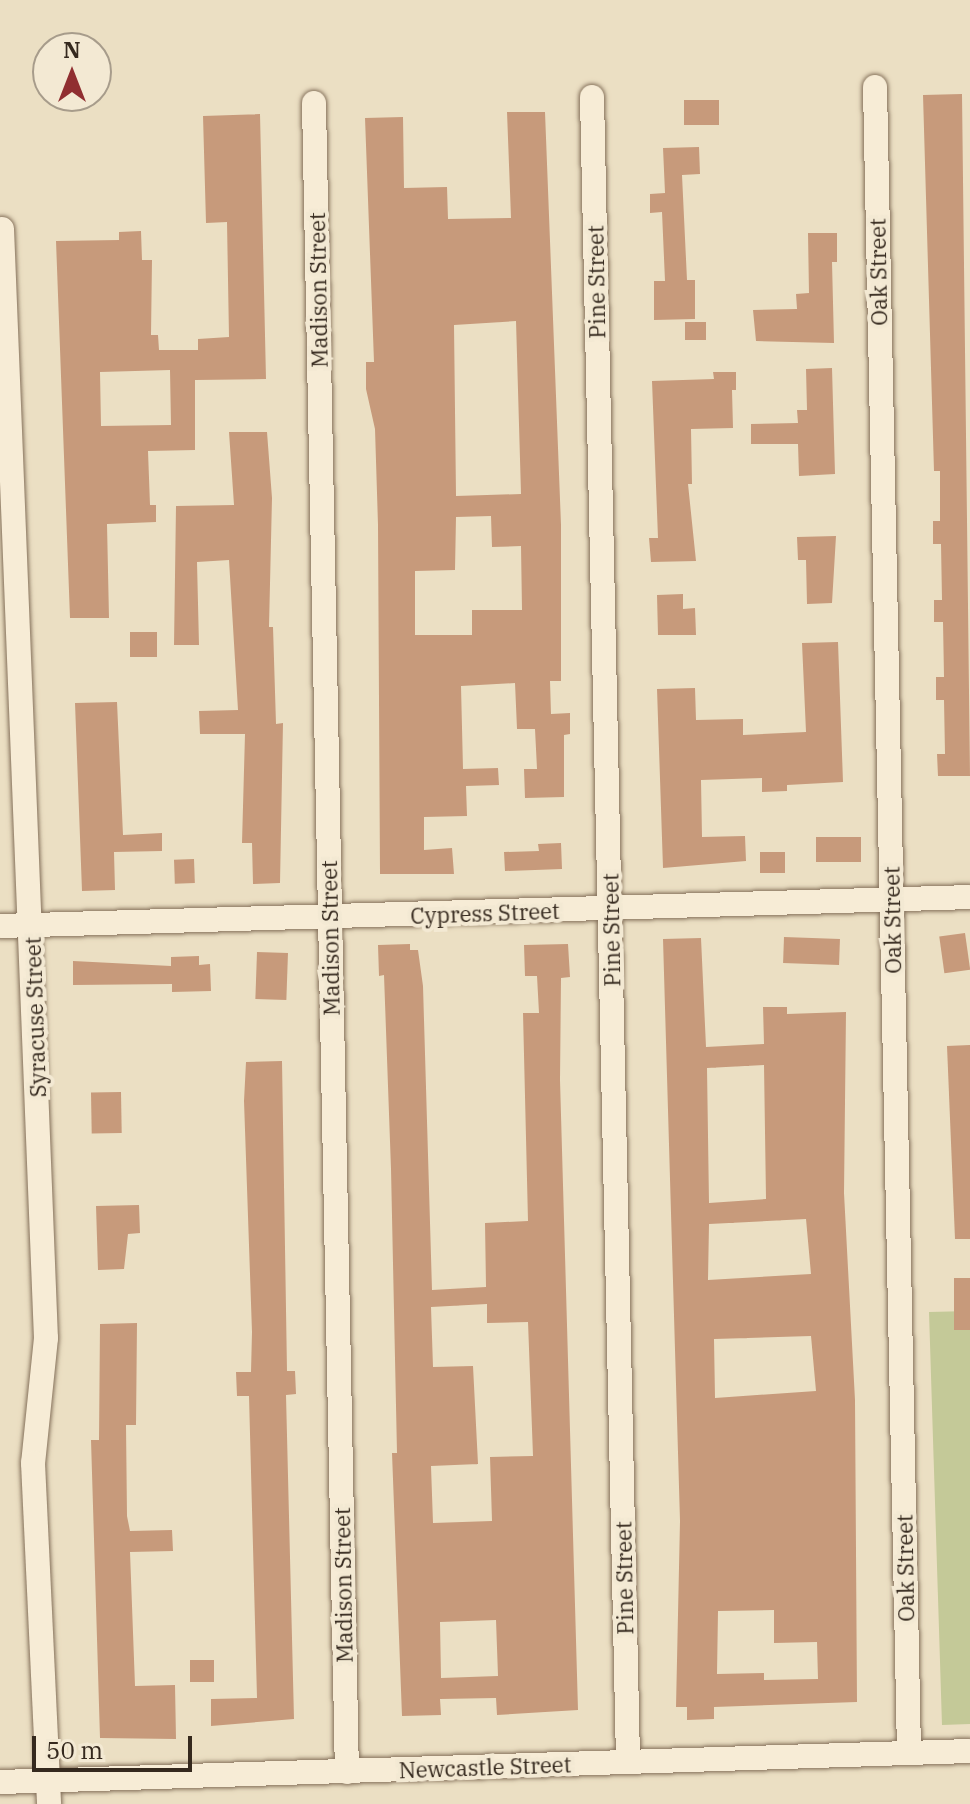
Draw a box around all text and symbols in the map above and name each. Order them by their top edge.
north arrow [32,32,112,112]
text: N [63,35,81,64]
street label: Madison Street [303,212,333,368]
street label: Oak Street [864,218,892,326]
street label: Pine Street [582,225,610,339]
street label: Madison Street [315,860,345,1016]
street label: Oak Street [878,866,906,974]
street label: Pine Street [597,873,625,987]
street label: Cypress Street [410,897,560,929]
street label: Syracuse Street [19,936,51,1098]
street label: Madison Street [328,1507,358,1663]
street label: Oak Street [891,1514,919,1622]
street label: Pine Street [610,1521,638,1635]
scale bar [36,1720,196,1770]
text: 50 m [46,1734,103,1766]
street label: Newcastle Street [398,1751,572,1783]

